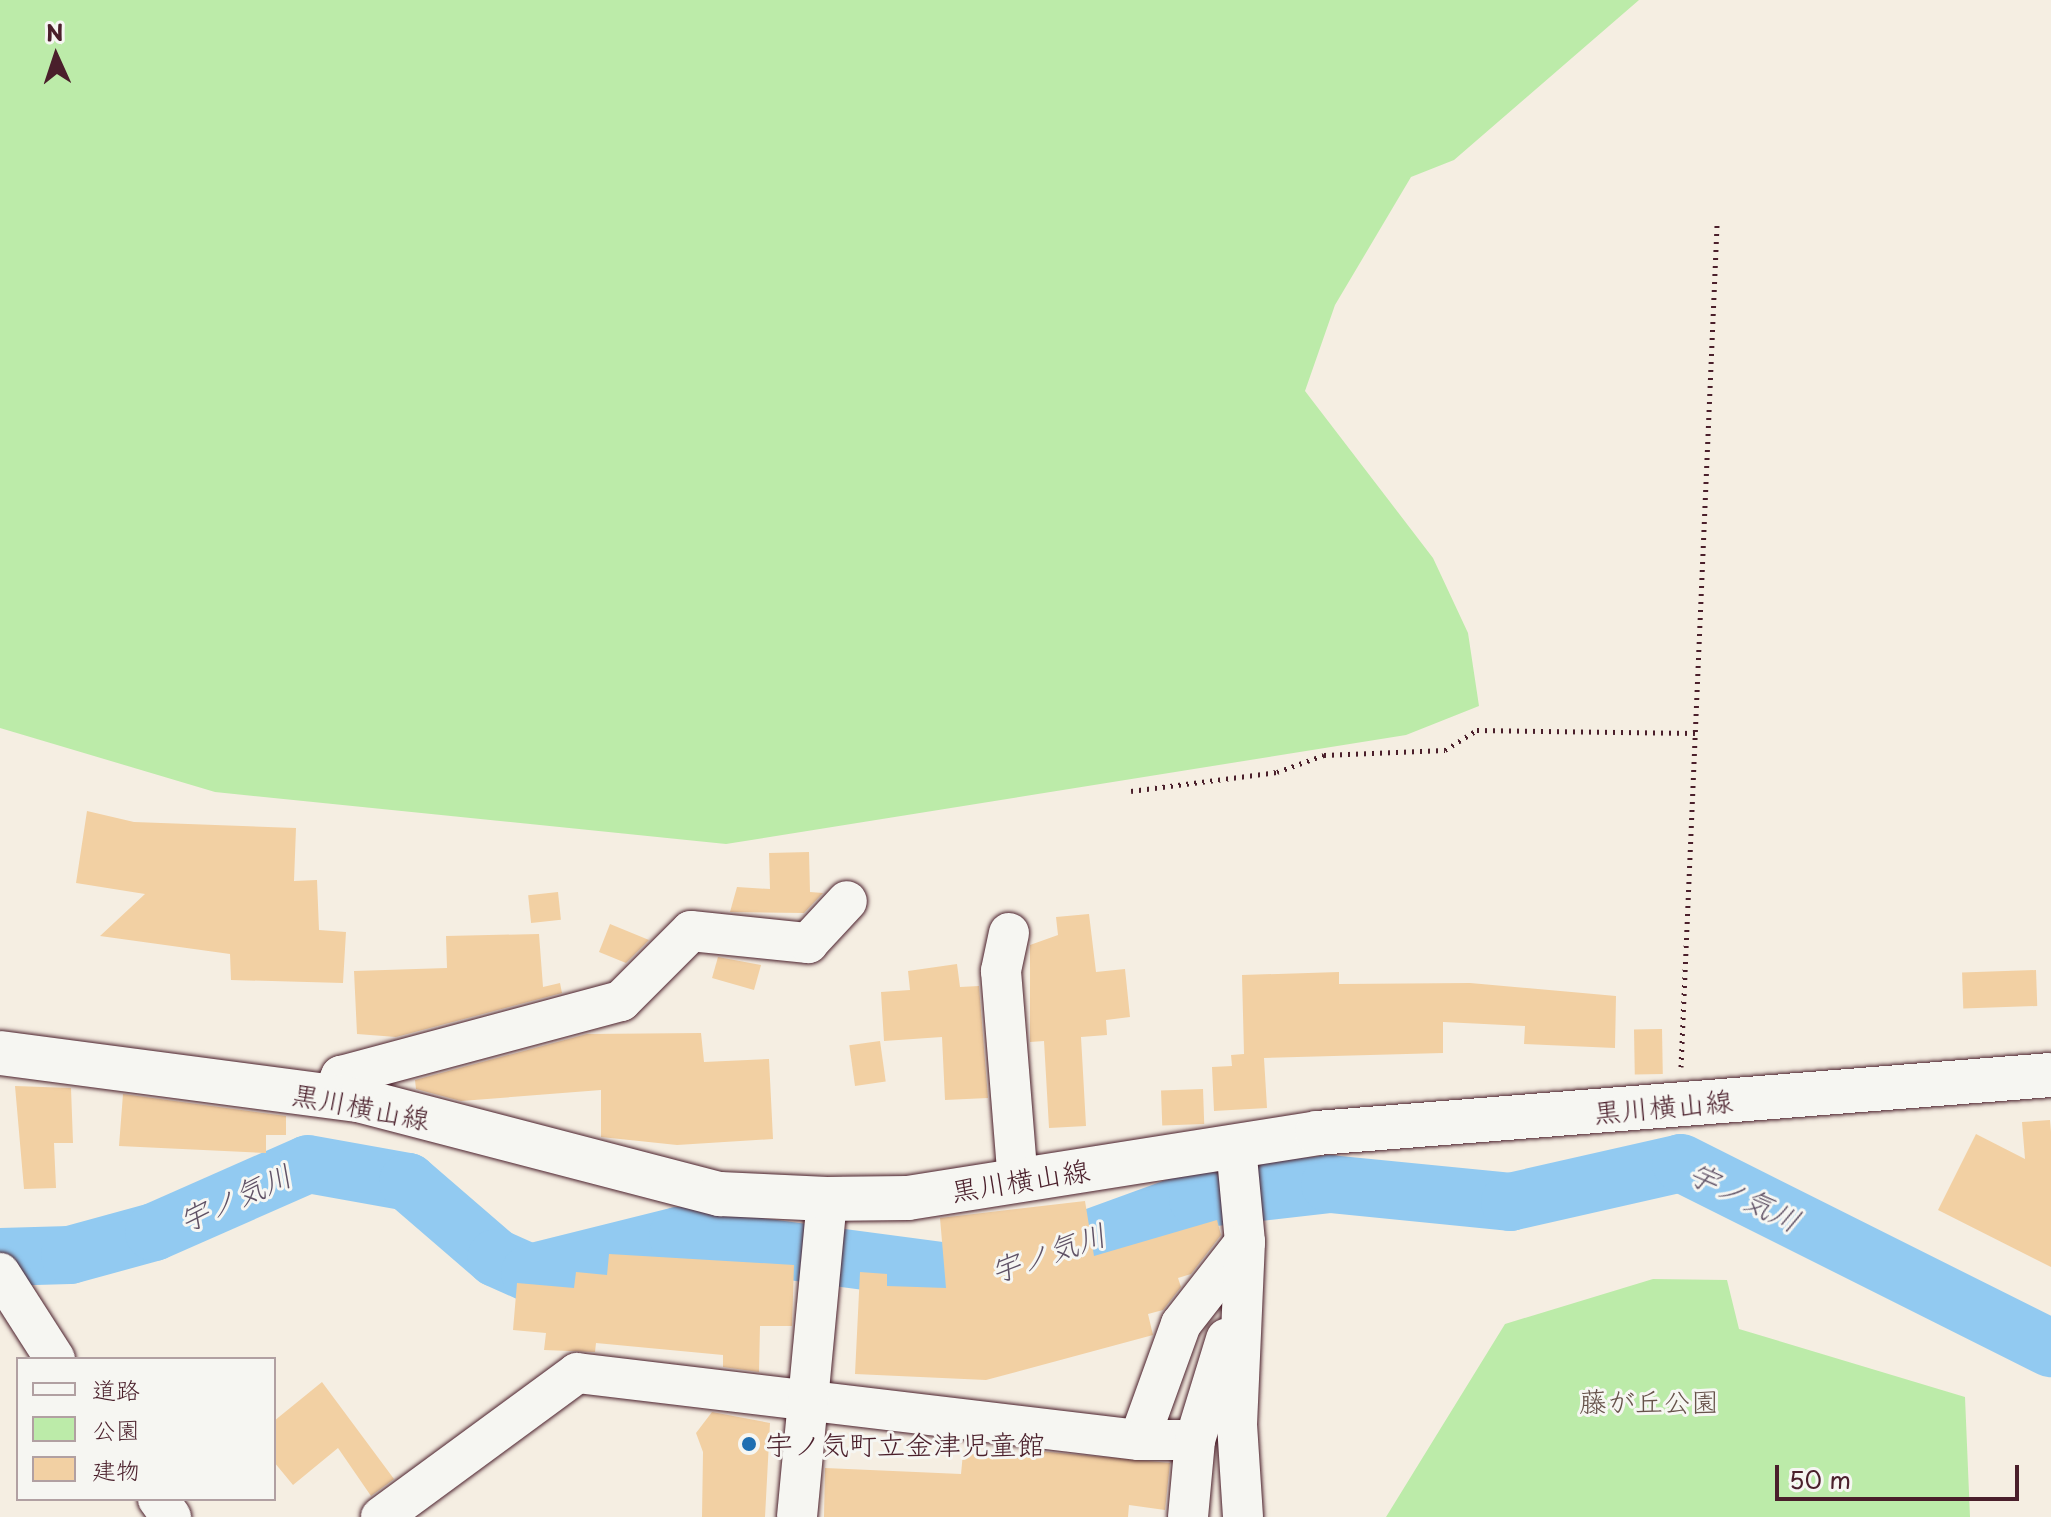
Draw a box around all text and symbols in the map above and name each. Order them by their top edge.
text: N [45,15,64,48]
north arrow [16,16,96,96]
street label: 黒川横山線 [289,1076,433,1136]
street label: 黒川横山線 [1592,1083,1734,1129]
street label: 黒川横山線 [948,1152,1092,1208]
water label: 宇ノ気川 [1683,1154,1807,1238]
water label: 宇ノ気川 [173,1156,297,1238]
water label: 宇ノ気川 [985,1215,1111,1289]
legend [16,1357,276,1501]
text: 道路 [92,1371,140,1407]
park label: 藤が丘公園 [1579,1384,1719,1418]
text: 公園 [92,1411,140,1447]
place label: 宇ノ気町立金津児童館 [765,1427,1045,1461]
marker: 宇ノ気町立金津児童館 [740,1435,758,1453]
scale bar [1779,1449,2023,1499]
text: 建物 [92,1451,140,1487]
text: 50 m [1789,1461,1851,1497]

